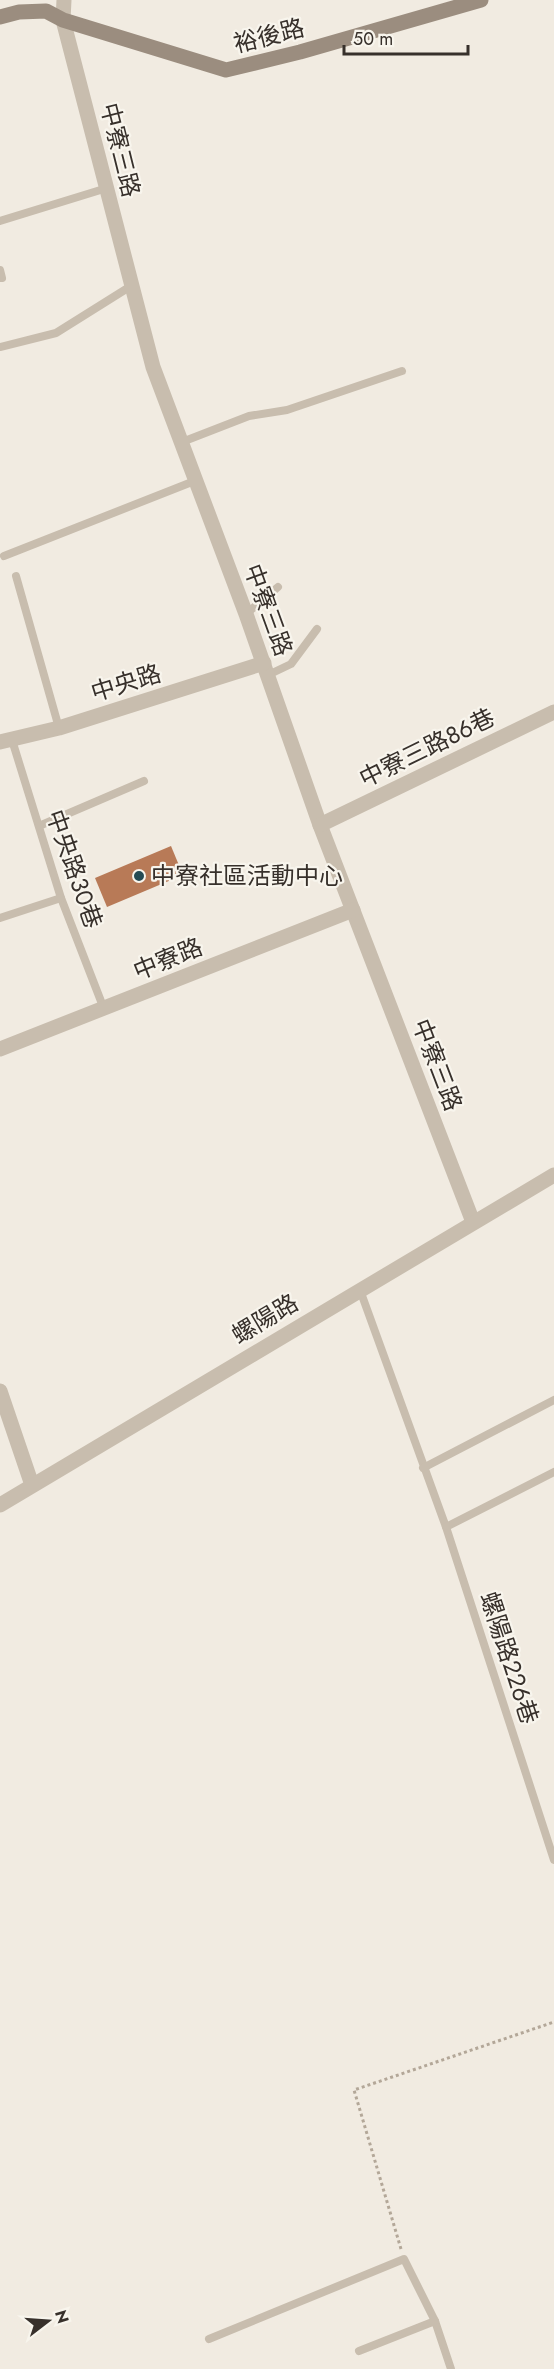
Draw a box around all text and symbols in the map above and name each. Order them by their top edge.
street label: 裕後路 [230,10,308,61]
scale bar [344,18,468,56]
text: 50 m [353,26,393,52]
street label: 中寮三路 [92,99,149,201]
street label: 中寮三路 [236,559,301,661]
street label: 中央路 [86,655,165,710]
street label: 中寮三路86巷 [353,700,500,795]
street label: 中央路30巷 [38,805,111,933]
place label: 中寮社區活動中心 [151,858,343,893]
marker: 中寮社區活動中心 [132,869,146,883]
street label: 中寮路 [128,929,208,988]
street label: 中寮三路 [404,1014,471,1116]
street label: 螺陽路 [225,1285,305,1352]
street label: 螺陽路226巷 [472,1587,547,1728]
north arrow [18,2291,78,2351]
text: N [49,2307,75,2326]

